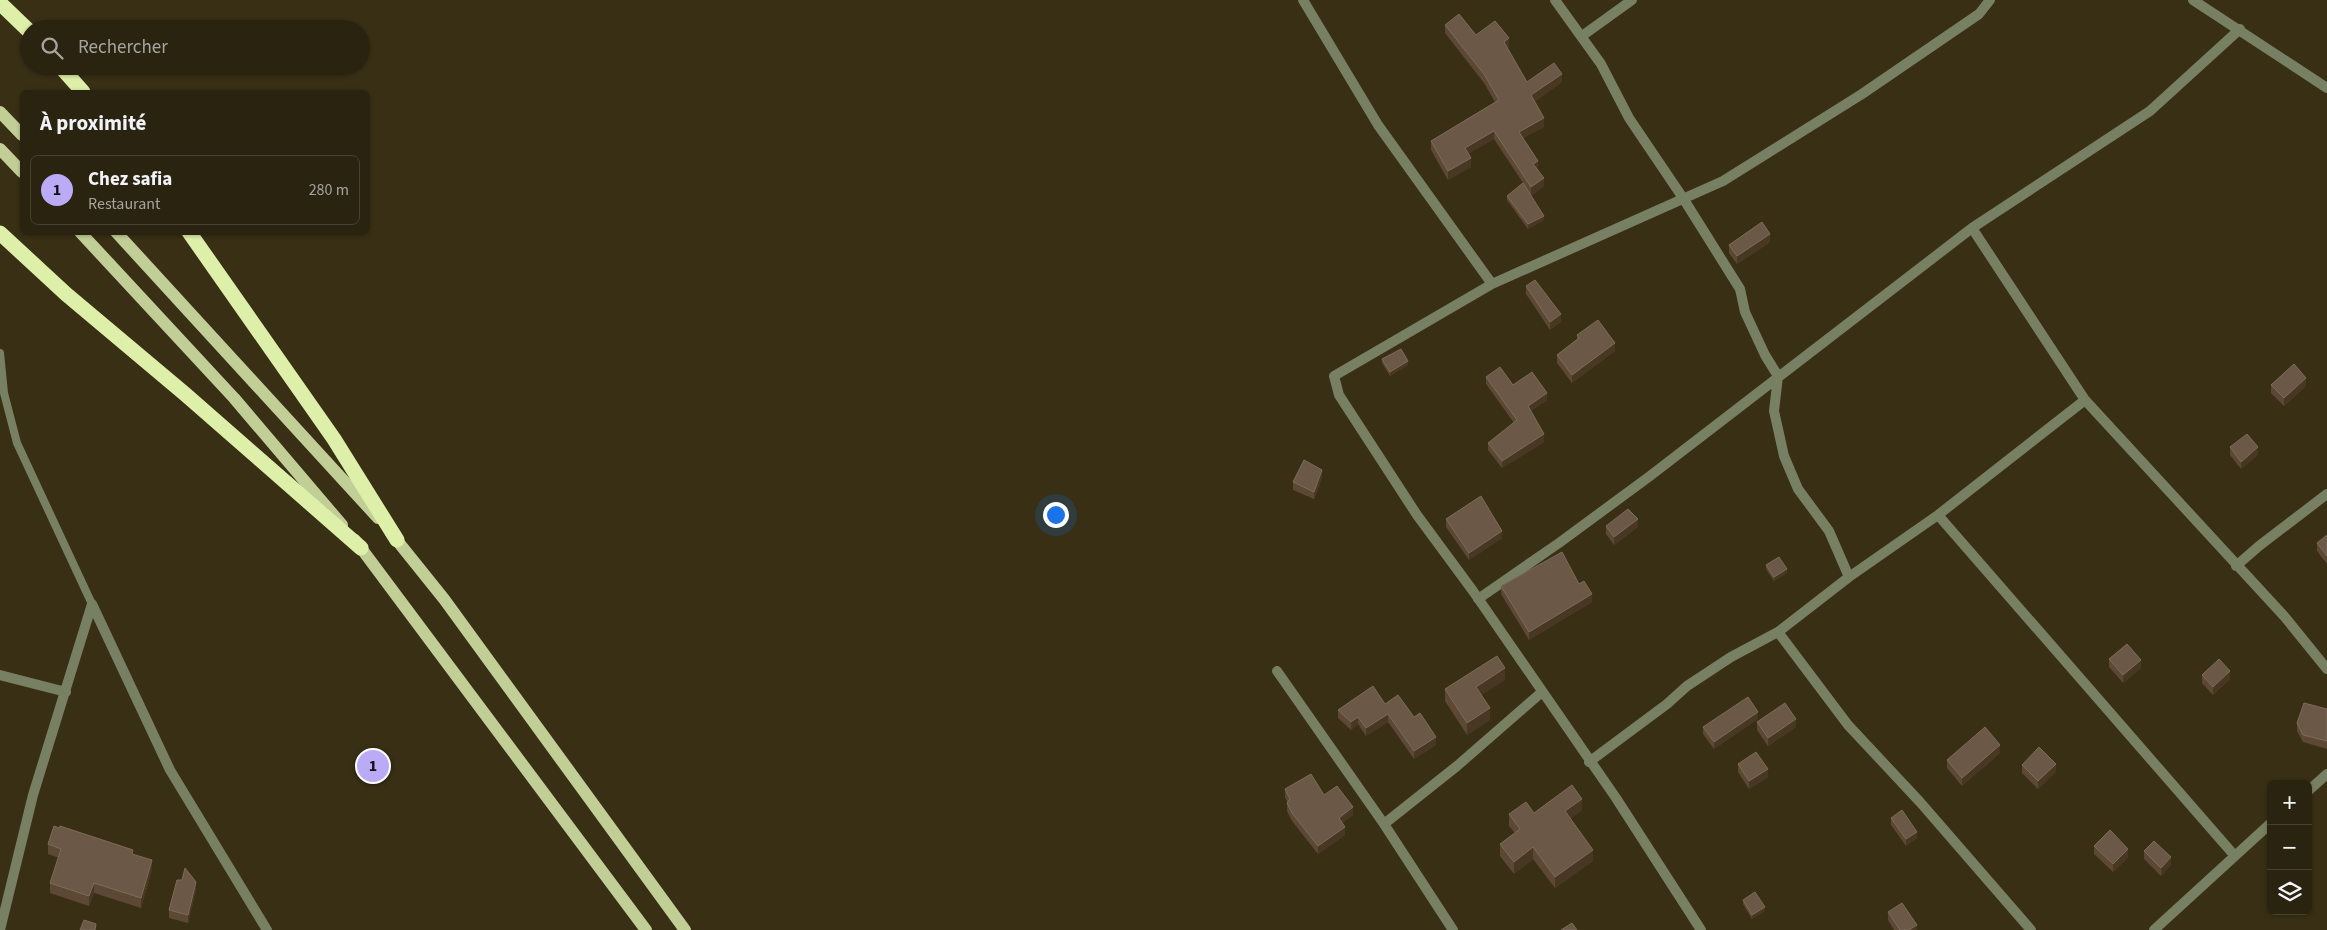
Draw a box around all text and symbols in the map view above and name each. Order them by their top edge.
search box [20,20,370,75]
icon: search [38,34,66,62]
text: Rechercher [78,34,168,61]
text: À proximité [40,108,146,138]
text: Chez safia [88,166,172,193]
text: 1 [53,179,61,201]
text: 280 m [309,179,349,201]
text: Restaurant [88,193,161,215]
your location [1043,502,1069,528]
pin: 1 [357,747,389,785]
map controls [2267,780,2312,915]
button: + [2267,780,2312,825]
button: − [2267,825,2312,870]
button: layers [2267,870,2312,915]

